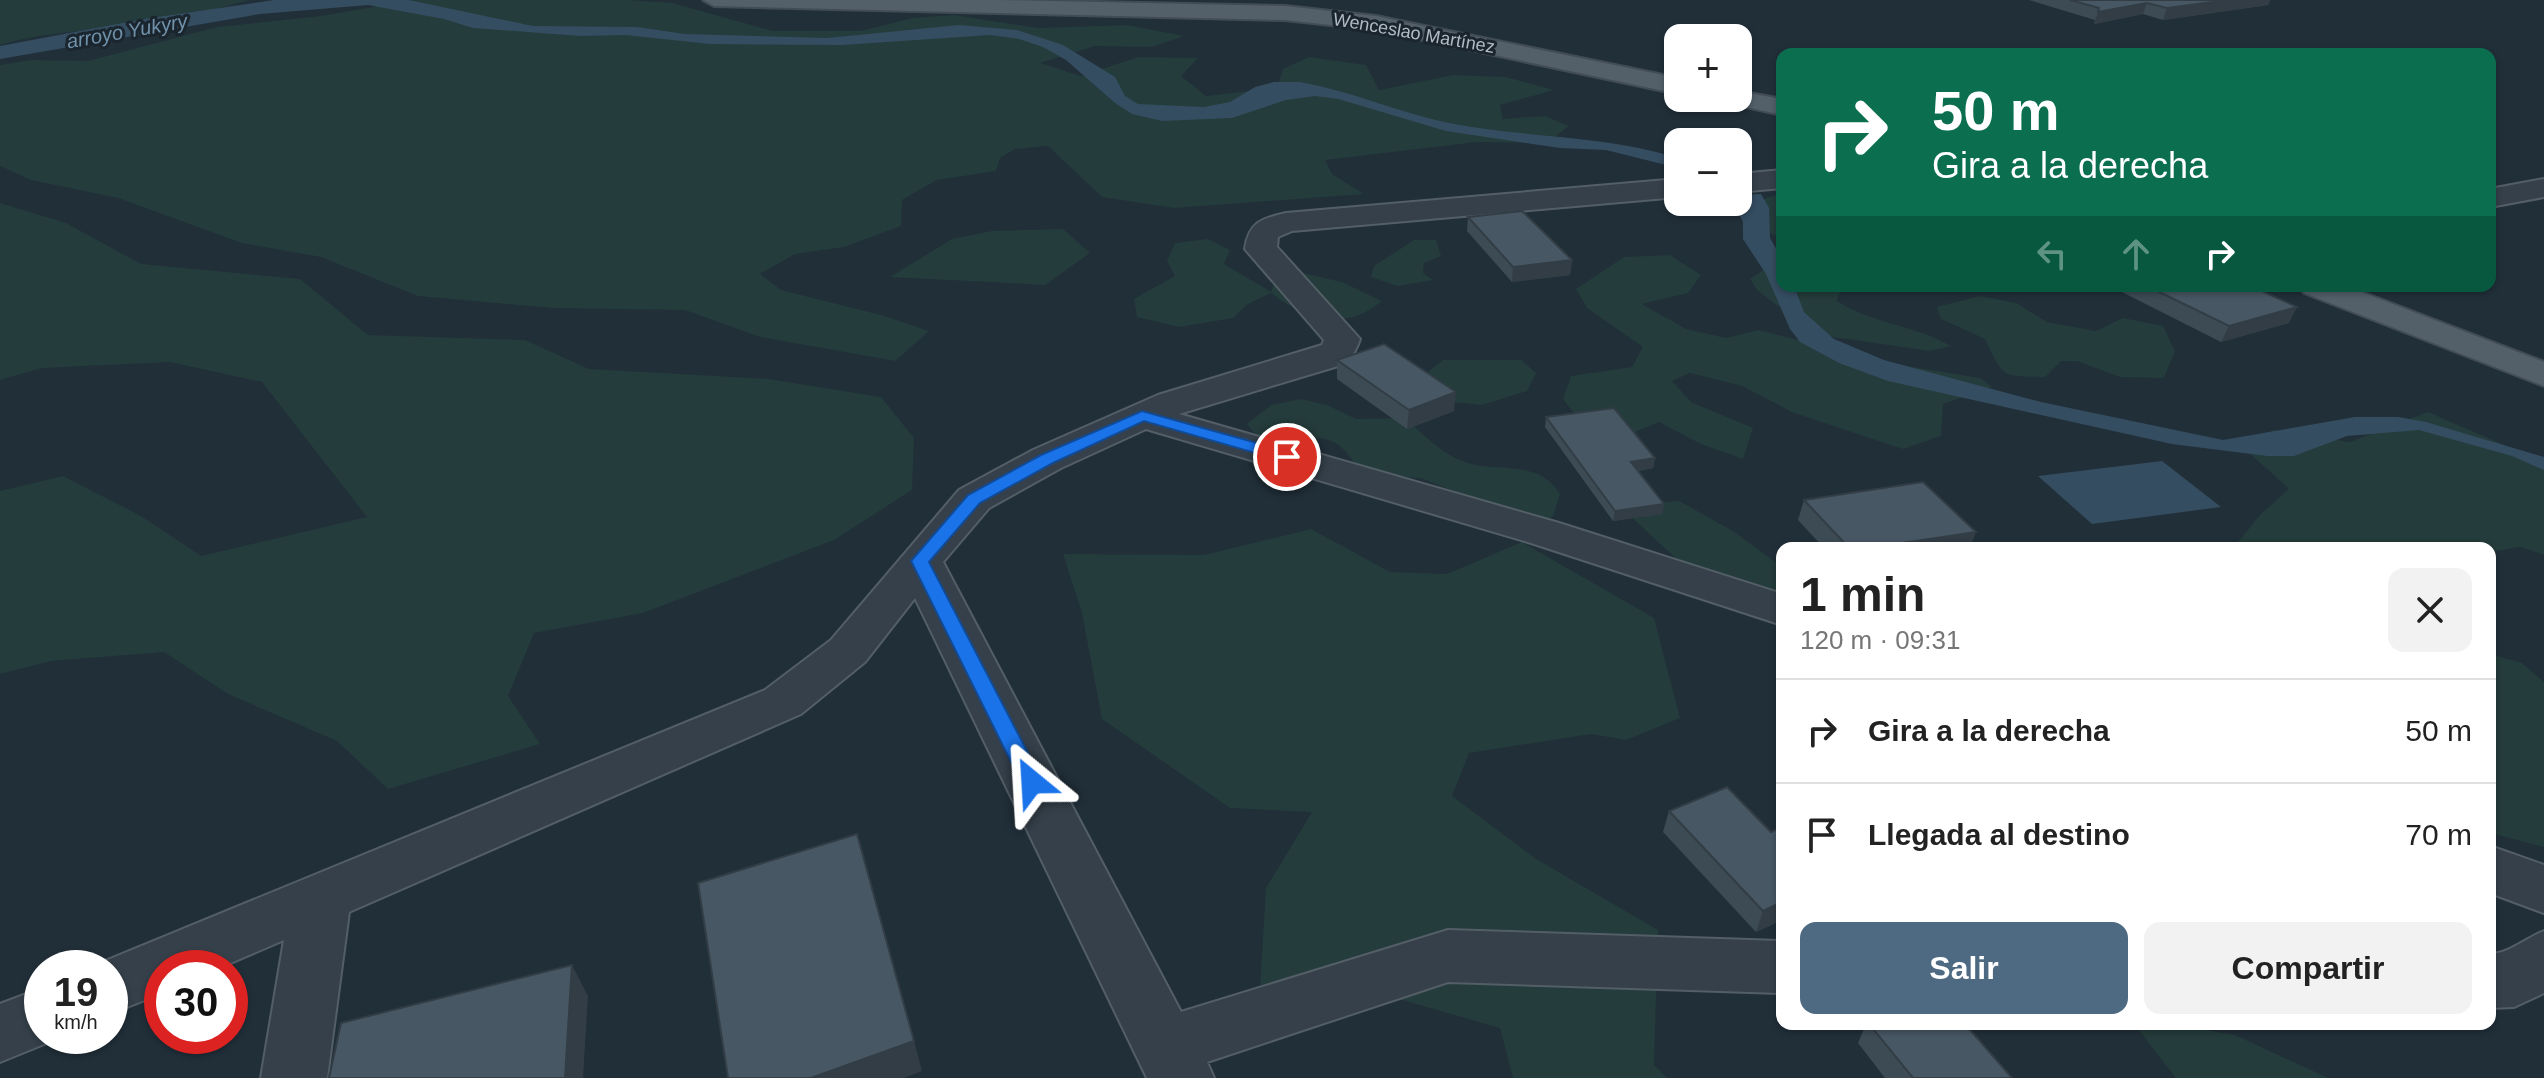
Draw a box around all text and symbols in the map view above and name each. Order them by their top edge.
water label: arroyo Yukyry [65,9,190,52]
street label: Wenceslao Martínez [1332,9,1496,57]
map controls [1664,24,1752,216]
button: + [1664,24,1752,112]
text: 50 m [1932,79,2060,142]
icon: right [1800,80,1904,184]
button: − [1664,128,1752,216]
text: Gira a la derecha [1932,145,2208,186]
icon: left [2030,232,2074,276]
icon: ahead [2114,232,2158,276]
icon: right [2198,232,2242,276]
pin [1253,423,1321,491]
icon: arrive [1265,435,1309,479]
text: 1 min [1800,568,1925,621]
button: close [2388,568,2472,652]
text: 120 m · 09:31 [1800,625,1960,655]
icon: right [1800,709,1844,753]
text: Gira a la derecha [1868,714,2110,747]
text: 50 m [2405,714,2472,747]
position arrow [990,740,1074,824]
icon: arrive [1800,813,1844,857]
text: Llegada al destino [1868,818,2130,851]
text: 70 m [2405,818,2472,851]
button: Salir [1800,922,2128,1014]
button: Compartir [2144,922,2472,1014]
speed limit sign: 30 [144,950,248,1054]
text: 19 [54,970,98,1014]
text: km/h [54,1011,98,1033]

